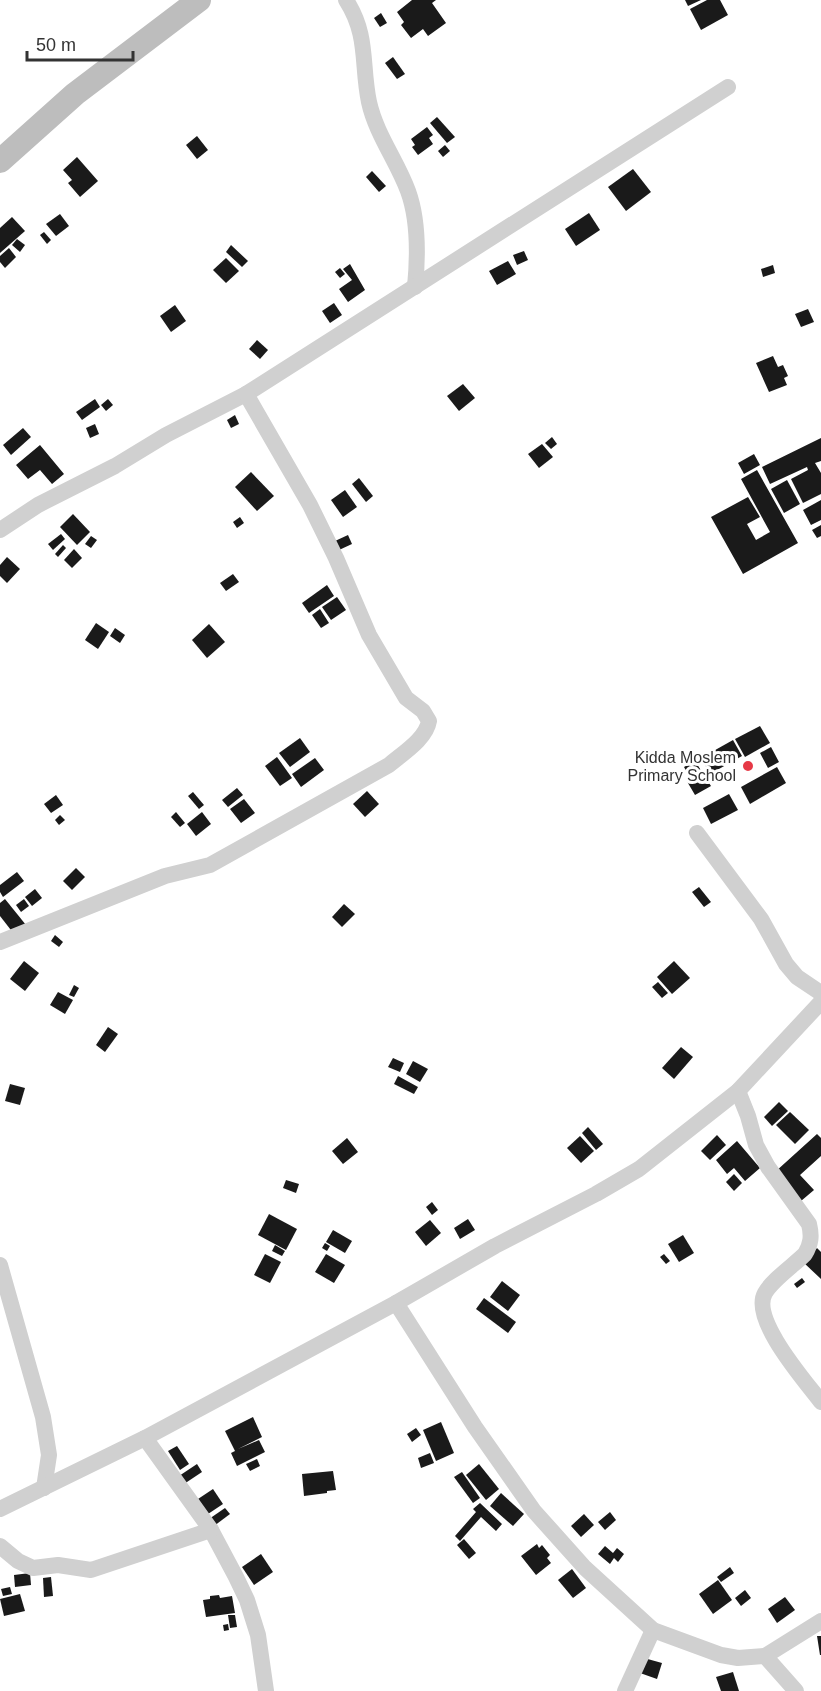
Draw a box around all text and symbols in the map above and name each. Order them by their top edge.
scale bar [27,24,134,62]
text: 50 m [36,35,76,55]
place label: Kidda Moslem Primary School [628,749,736,784]
marker: Kidda Moslem Primary School [741,759,755,773]

